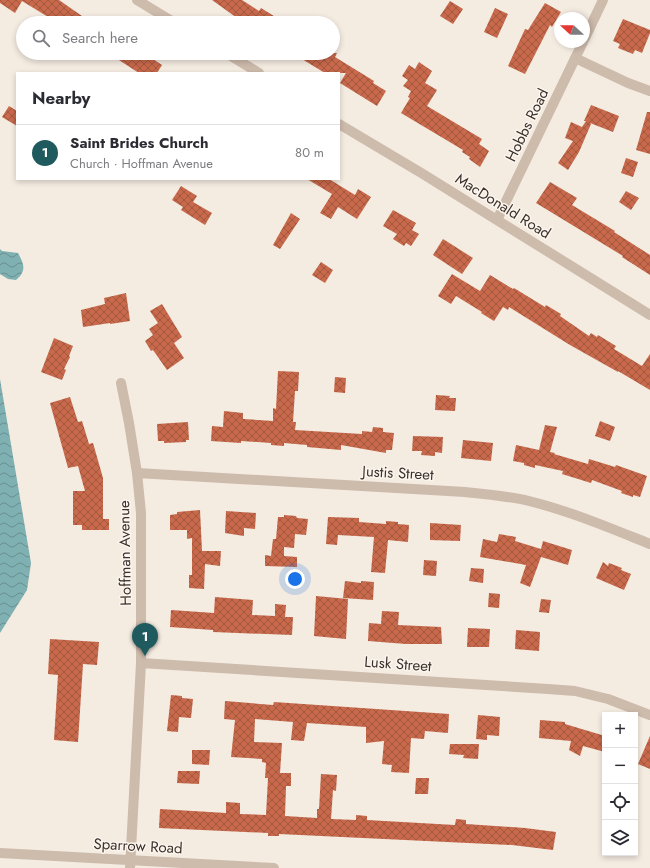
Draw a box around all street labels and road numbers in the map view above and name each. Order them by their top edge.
street label: Hobbs Road [500,85,554,165]
street label: MacDonald Road [451,168,555,244]
street label: Justis Street [360,460,435,486]
street label: Hoffman Avenue [113,500,137,606]
street label: Lusk Street [364,651,433,677]
street label: Sparrow Road [93,833,183,859]

